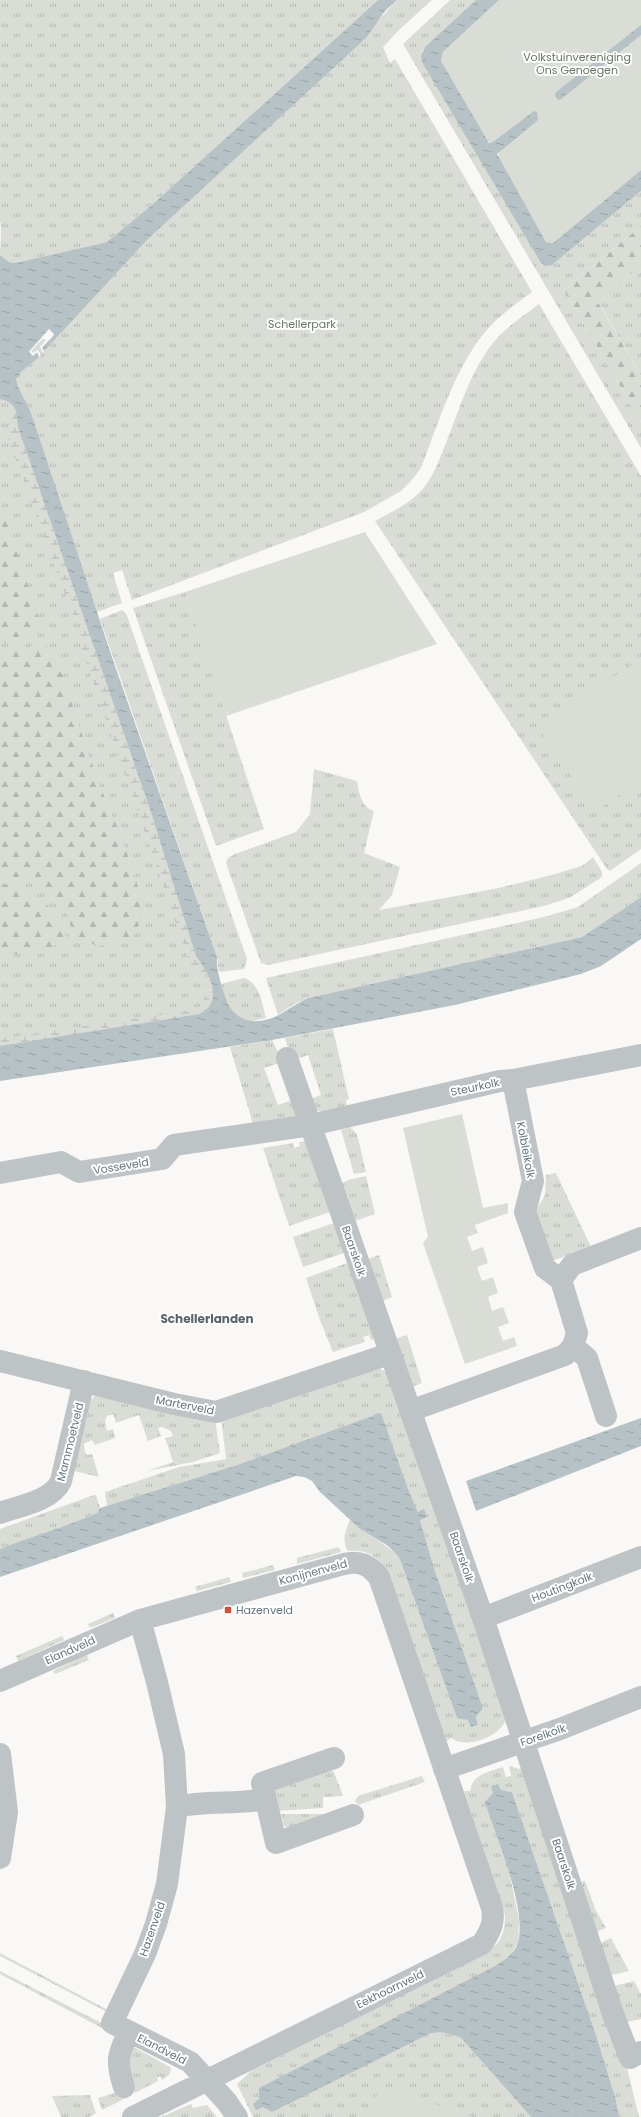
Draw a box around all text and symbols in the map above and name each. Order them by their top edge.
park label: Volkstuinvereniging Ons Genoegen [523,49,631,78]
park label: Schellerpark [268,316,336,332]
street label: Steurkolk [449,1074,501,1100]
street label: Kolbleikolk [513,1120,539,1180]
street label: Vosseveld [92,1154,150,1178]
street label: Baarskolk [338,1224,370,1279]
district label: Schellerlanden [160,1310,254,1327]
street label: Marterveld [154,1392,216,1418]
street label: Mammoetveld [52,1401,88,1483]
street label: Baarskolk [446,1530,478,1585]
street label: Konijnenveld [277,1555,349,1589]
street label: Houtingkolk [529,1568,595,1606]
place label: Hazenveld [236,1602,293,1618]
marker: Hazenveld [223,1605,233,1615]
street label: Elandveld [42,1632,98,1668]
street label: Forelkolk [518,1720,568,1750]
street label: Baarskolk [548,1837,580,1892]
street label: Hazenveld [135,1899,169,1959]
street label: Eekhoornveld [353,1966,427,2012]
street label: Elandveld [135,2030,189,2068]

